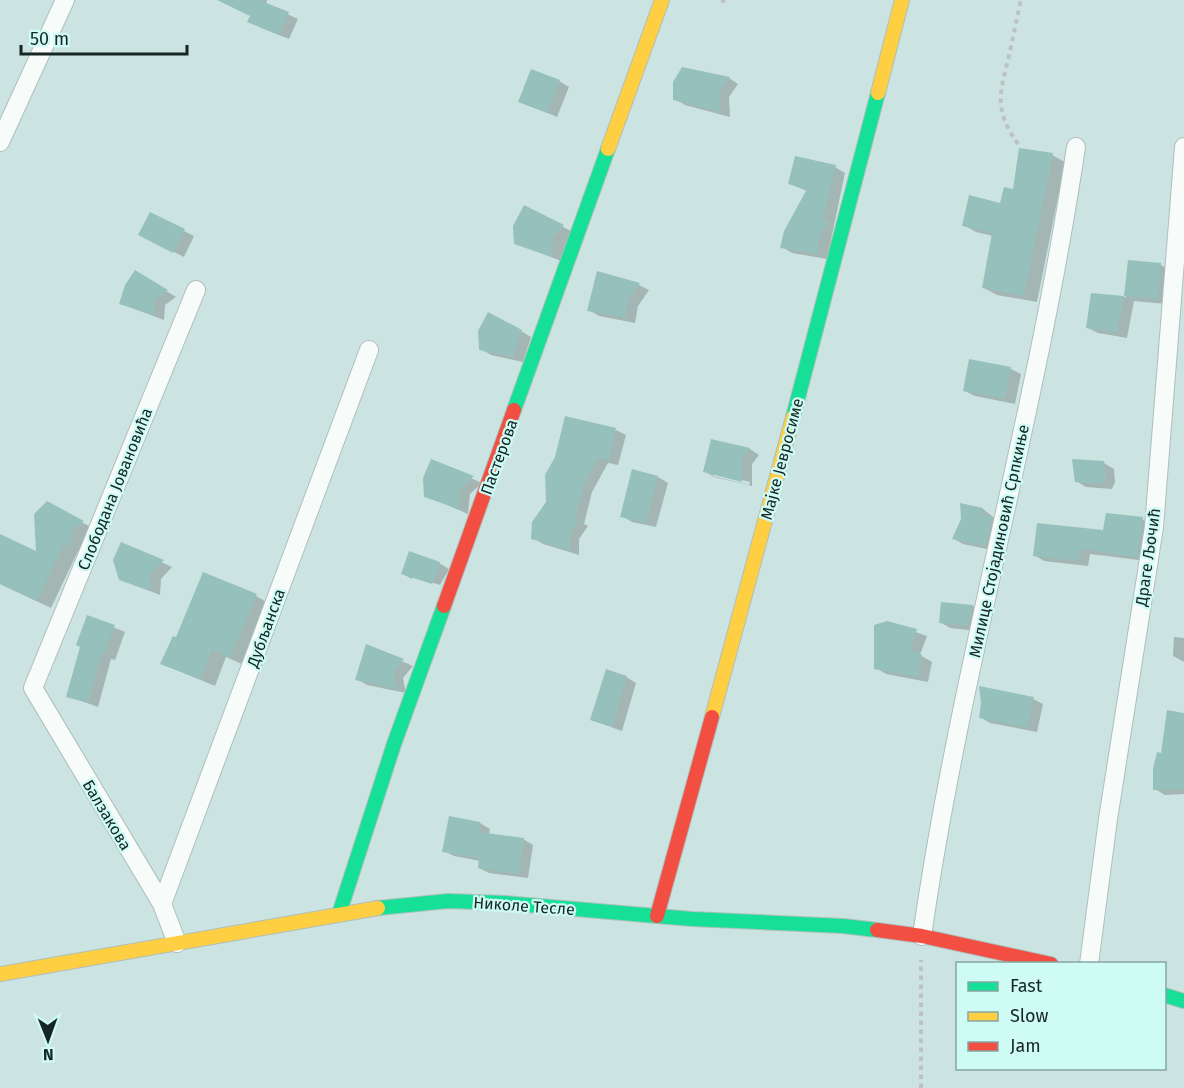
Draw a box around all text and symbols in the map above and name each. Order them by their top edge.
scale bar [21,18,188,56]
text: 50 m [30,28,69,50]
street label: Мајке Јевросиме [757,396,807,522]
street label: Слободана Јовановића [74,405,156,573]
street label: Пастерова [477,417,521,497]
street label: Милице Стојадиновић Српкиње [965,423,1033,659]
street label: Драге Љочић [1132,507,1164,608]
street label: Дубљанска [243,586,289,671]
street label: Балзакова [79,776,135,854]
street label: Николе Тесле [473,893,575,919]
legend [956,962,1166,1070]
text: Fast [1010,975,1043,997]
text: Slow [1010,1005,1049,1027]
north arrow [18,1010,78,1070]
text: Jam [1010,1035,1041,1057]
text: N [43,1045,54,1064]

